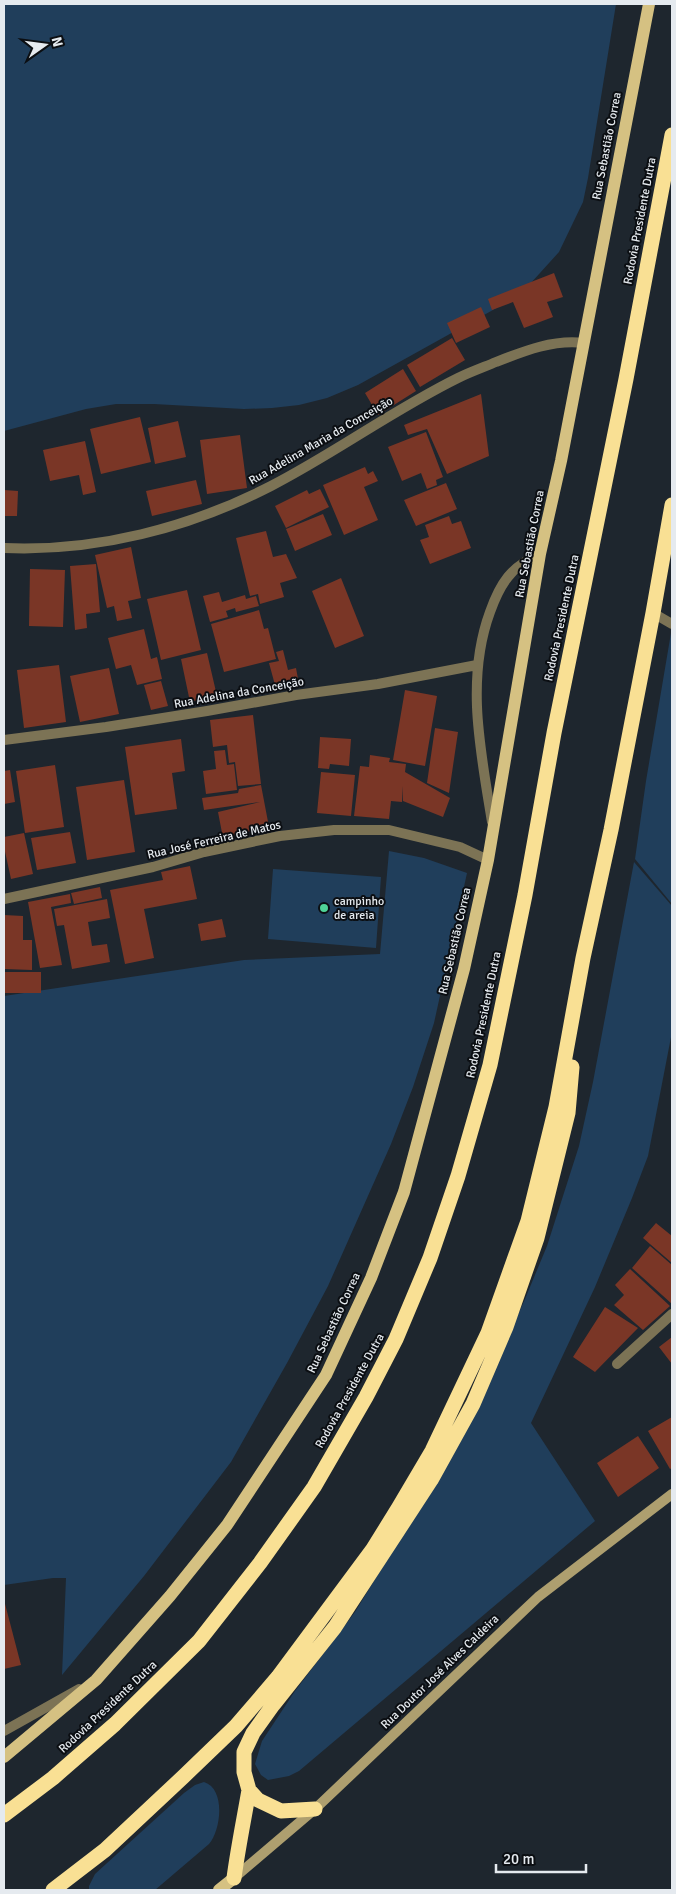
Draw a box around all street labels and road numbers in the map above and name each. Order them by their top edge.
street label: Rua Sebastião Correa [589,91,625,201]
street label: Rodovia Presidente Dutra [620,156,660,286]
street label: Rua Adelina Maria da Conceição [246,393,396,489]
street label: Rua Sebastião Correa [512,489,548,599]
street label: Rodovia Presidente Dutra [541,553,583,683]
street label: Rua Adelina da Conceição [173,674,305,712]
street label: Rua José Ferreira de Matos [146,817,282,863]
street label: Rua Sebastião Correa [435,886,475,996]
street label: Rodovia Presidente Dutra [463,950,505,1080]
street label: Rua Sebastião Correa [304,1270,364,1376]
street label: Rodovia Presidente Dutra [312,1331,388,1451]
street label: Rua Doutor José Alves Caldeira [378,1612,502,1732]
street label: Rodovia Presidente Dutra [56,1658,160,1756]

